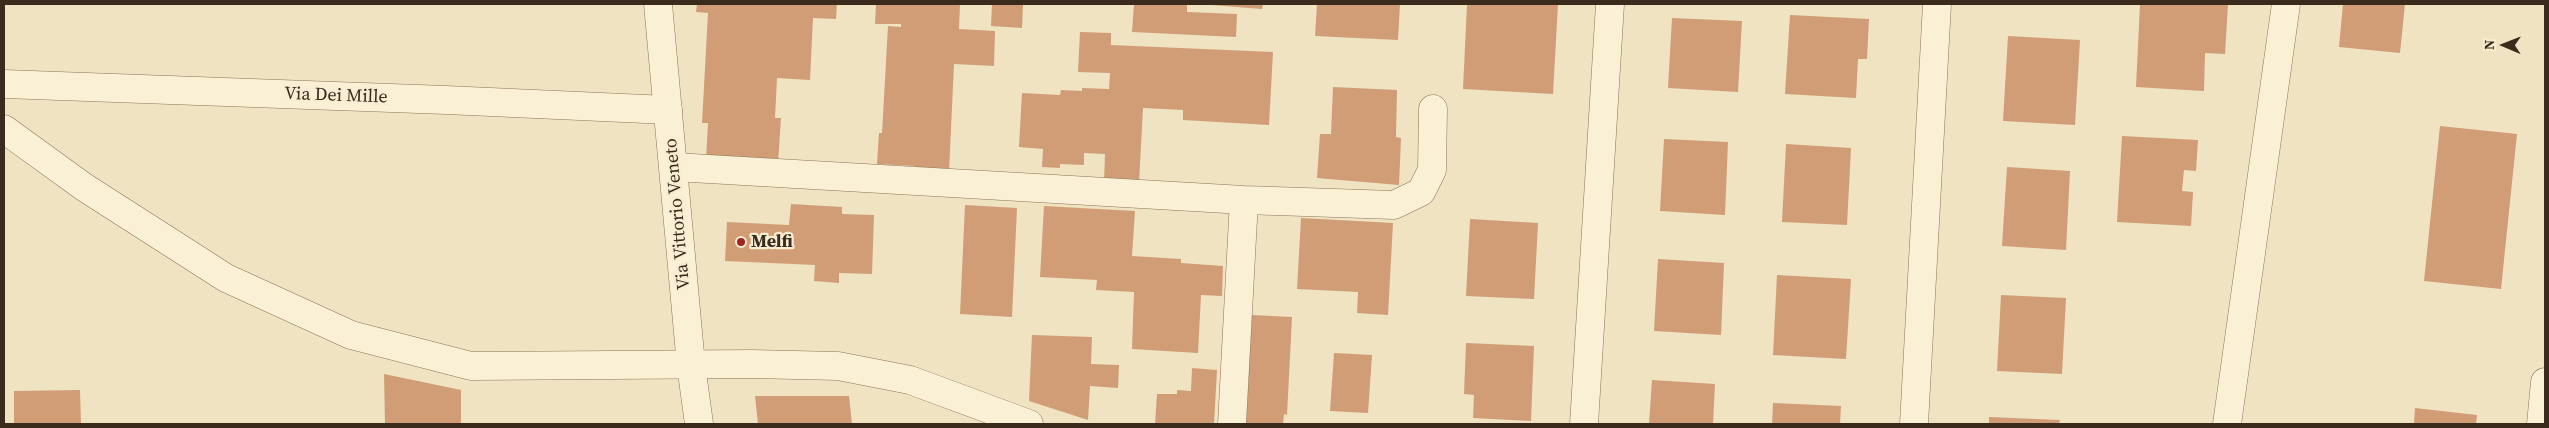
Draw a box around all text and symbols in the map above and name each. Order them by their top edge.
north arrow [2479,20,2529,70]
text: N [2479,39,2499,50]
street label: Via Dei Mille [284,83,388,109]
street label: Via Vittorio Veneto [661,137,695,291]
place label: Melfi [751,231,793,253]
marker: Melfi [735,236,747,248]

